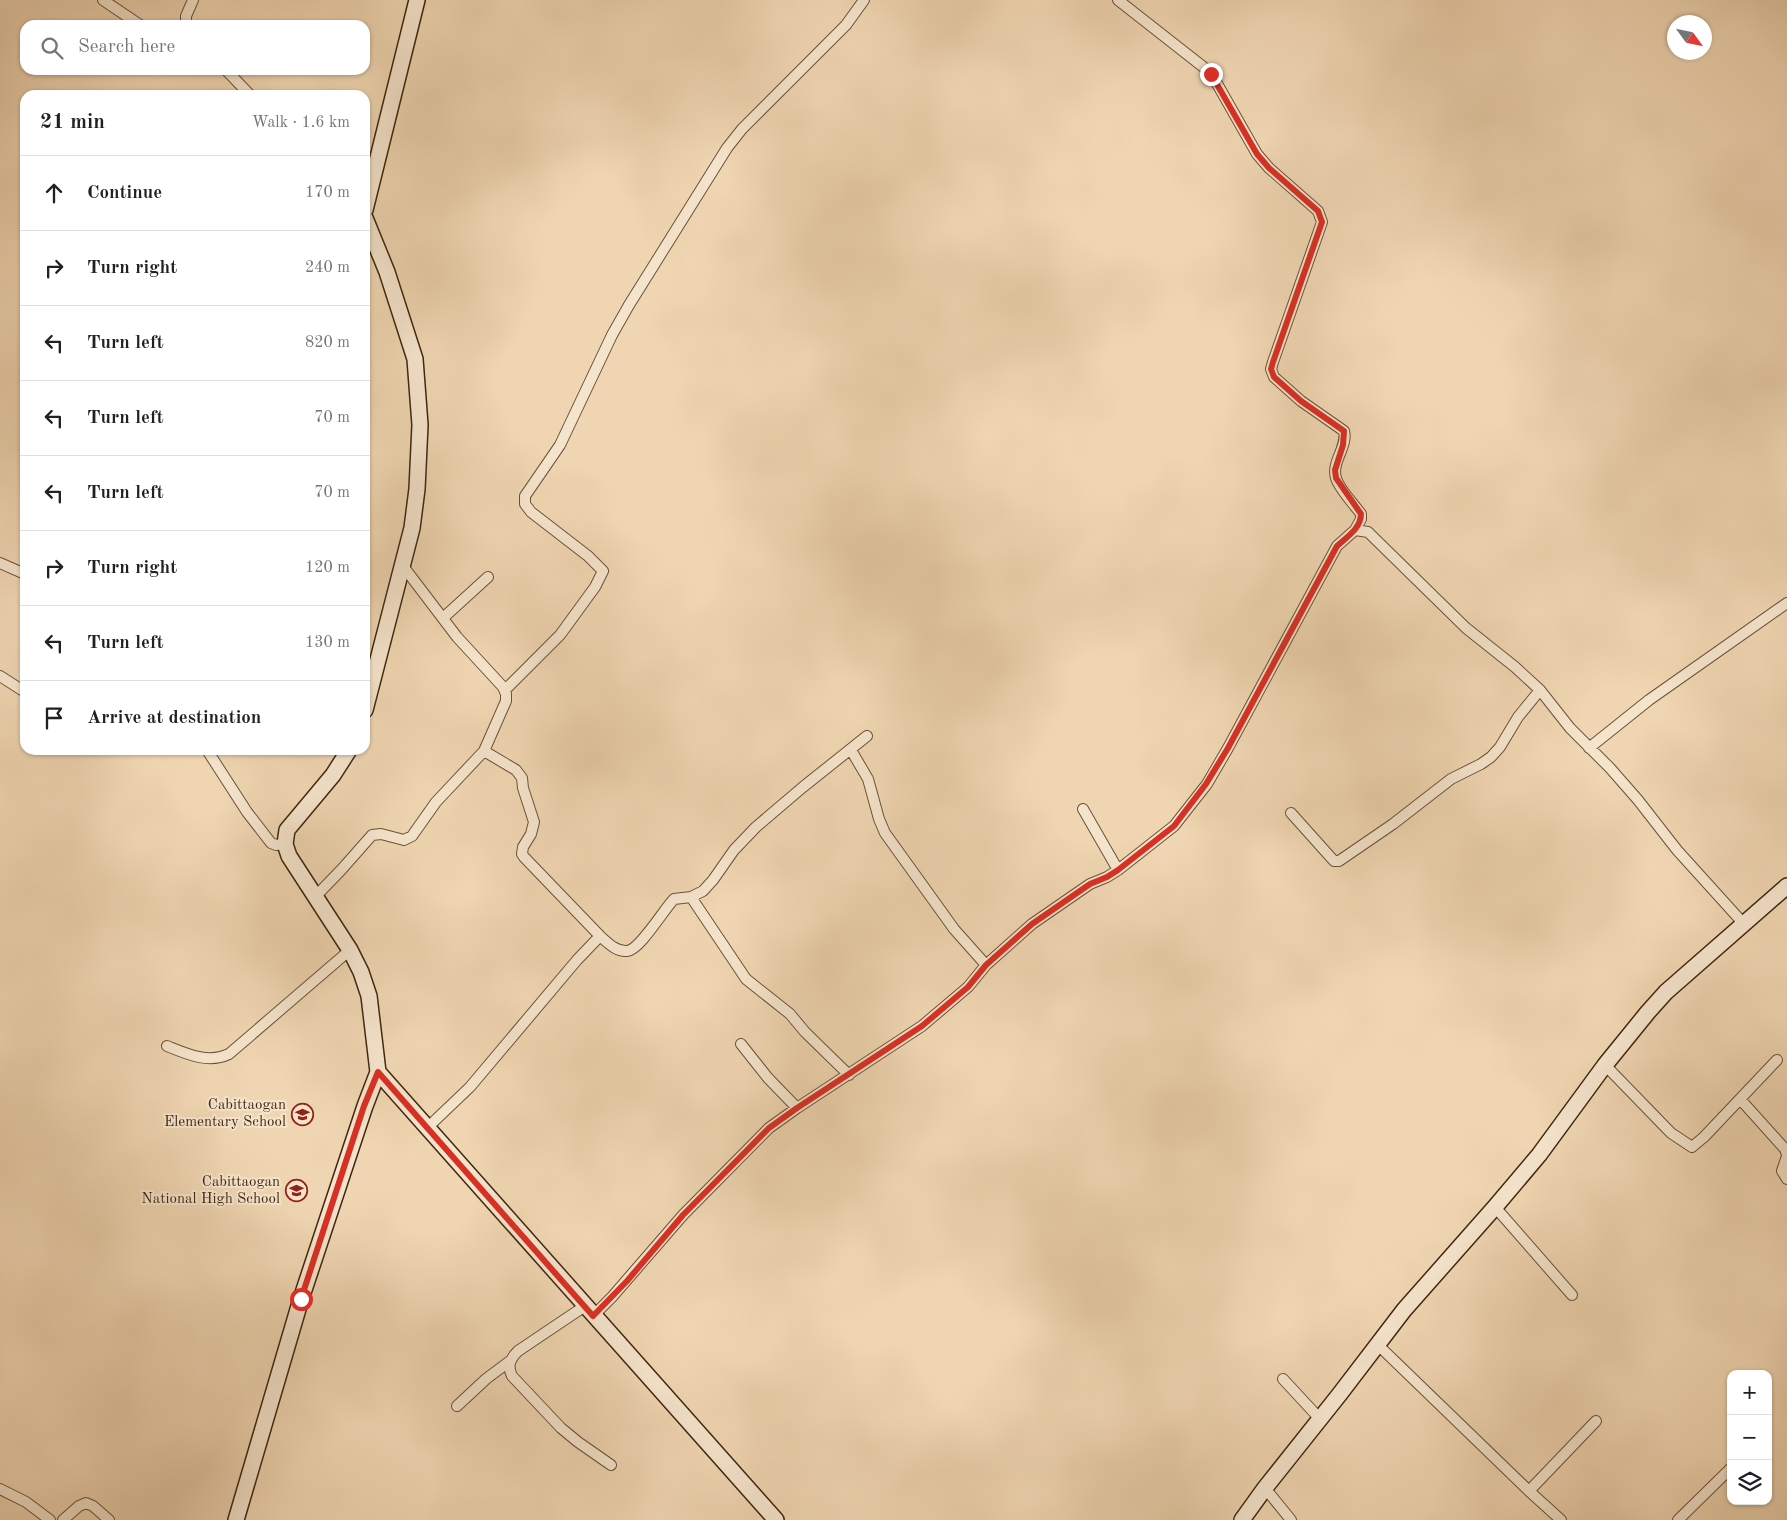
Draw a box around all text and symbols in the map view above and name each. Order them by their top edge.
north arrow [1667,15,1712,60]
search box [20,20,370,75]
icon: search [38,34,66,62]
text: Search here [78,38,175,57]
route end [1200,63,1223,86]
text: 21 min [40,112,105,133]
text: Walk · 1.6 km [252,115,350,131]
icon: ahead [40,179,68,207]
text: Continue [87,184,162,203]
text: 170 m [305,185,350,201]
icon: right [40,254,68,282]
text: Turn right [87,259,177,278]
text: 240 m [305,260,350,276]
icon: left [40,329,68,357]
text: Turn left [87,334,164,353]
text: 820 m [305,335,350,351]
icon: left [40,404,68,432]
text: Turn left [87,409,164,428]
text: 70 m [314,410,350,426]
icon: left [40,479,68,507]
text: Turn left [87,484,164,503]
text: 70 m [314,485,350,501]
icon: right [40,554,68,582]
text: Turn right [87,559,177,578]
text: 120 m [305,560,350,576]
icon: left [40,629,68,657]
text: Turn left [87,634,164,653]
text: 130 m [305,635,350,651]
icon: arrive [40,704,68,732]
text: Arrive at destination [87,709,261,728]
place label: Cabittaogan Elementary School [164,1098,286,1130]
school or university icon: Cabittaogan Elementary School [290,1102,314,1126]
place label: Cabittaogan National High School [141,1175,280,1207]
school or university icon: Cabittaogan National High School [284,1179,308,1203]
route start [290,1288,313,1311]
map controls [1727,1370,1772,1505]
button: + [1727,1370,1772,1415]
button: − [1727,1415,1772,1460]
button: layers [1727,1460,1772,1505]

